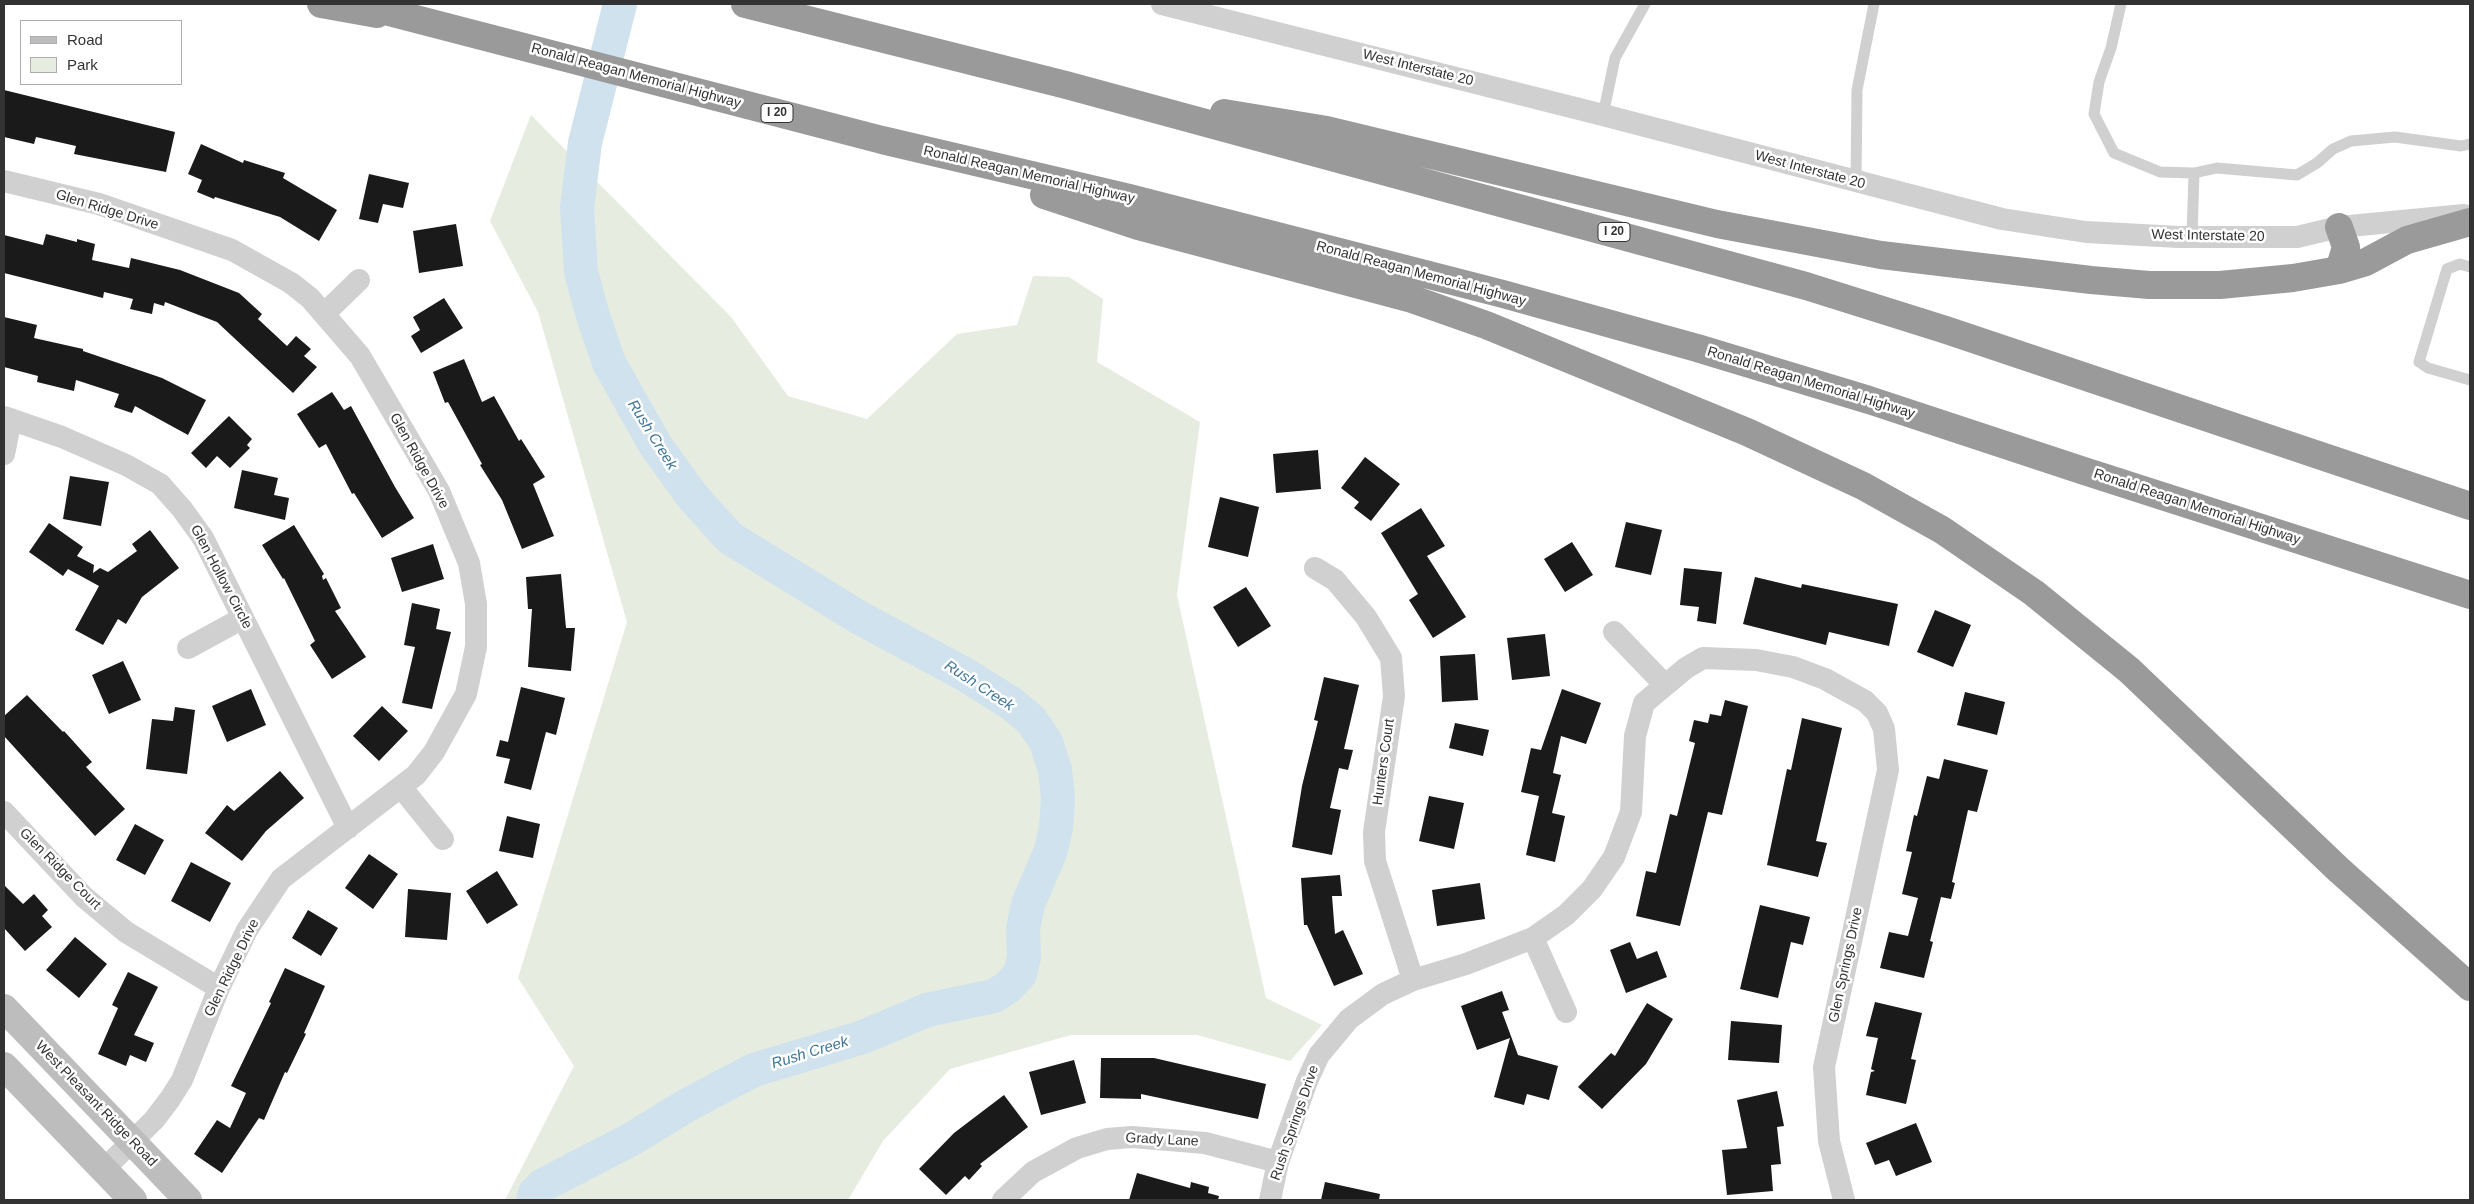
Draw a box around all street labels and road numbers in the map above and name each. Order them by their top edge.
street label: Ronald Reagan Memorial Highway [529,40,743,112]
street label: West Interstate 20 [1361,46,1475,90]
road number: I 20 [761,104,793,122]
street label: Ronald Reagan Memorial Highway [922,142,1136,208]
street label: West Interstate 20 [1753,147,1867,193]
street label: Glen Ridge Drive [54,186,160,234]
road number: I 20 [1598,222,1630,242]
street label: West Interstate 20 [2151,227,2265,245]
street label: Ronald Reagan Memorial Highway [1314,238,1528,310]
street label: Ronald Reagan Memorial Highway [1705,343,1917,423]
street label: Glen Ridge Drive [386,410,452,512]
street label: Ronald Reagan Memorial Highway [2092,466,2302,548]
street label: Glen Hollow Circle [187,522,255,632]
street label: Hunters Court [1370,718,1398,806]
street label: Glen Ridge Court [16,825,104,913]
street label: Glen Springs Drive [1826,906,1866,1024]
street label: Glen Ridge Drive [201,916,263,1020]
street label: West Pleasant Ridge Road [32,1038,160,1170]
street label: Rush Springs Drive [1267,1063,1323,1183]
street label: Grady Lane [1125,1130,1199,1150]

